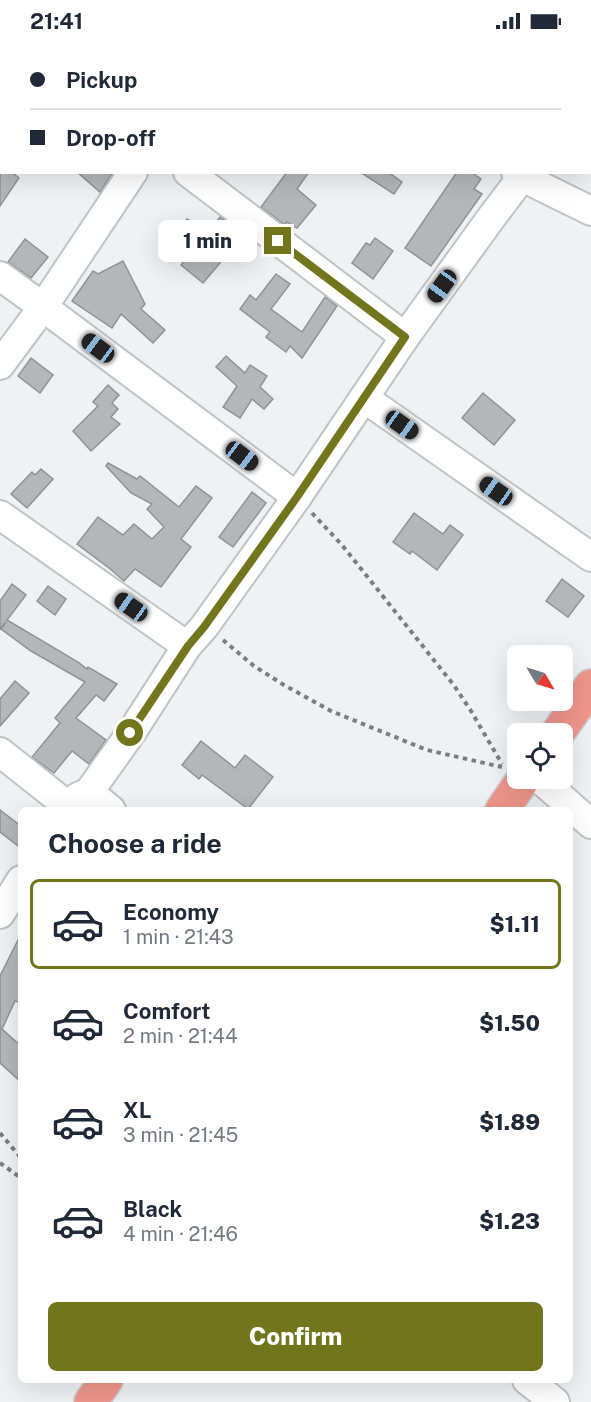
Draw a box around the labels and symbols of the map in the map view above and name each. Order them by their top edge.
callout: 1 min [158,220,257,262]
route end [264,227,291,254]
car [424,266,460,306]
car [78,330,118,366]
car [382,407,422,443]
car [222,438,262,474]
car [476,473,516,509]
car [111,589,151,625]
north arrow [507,645,573,711]
route start [116,719,143,746]

